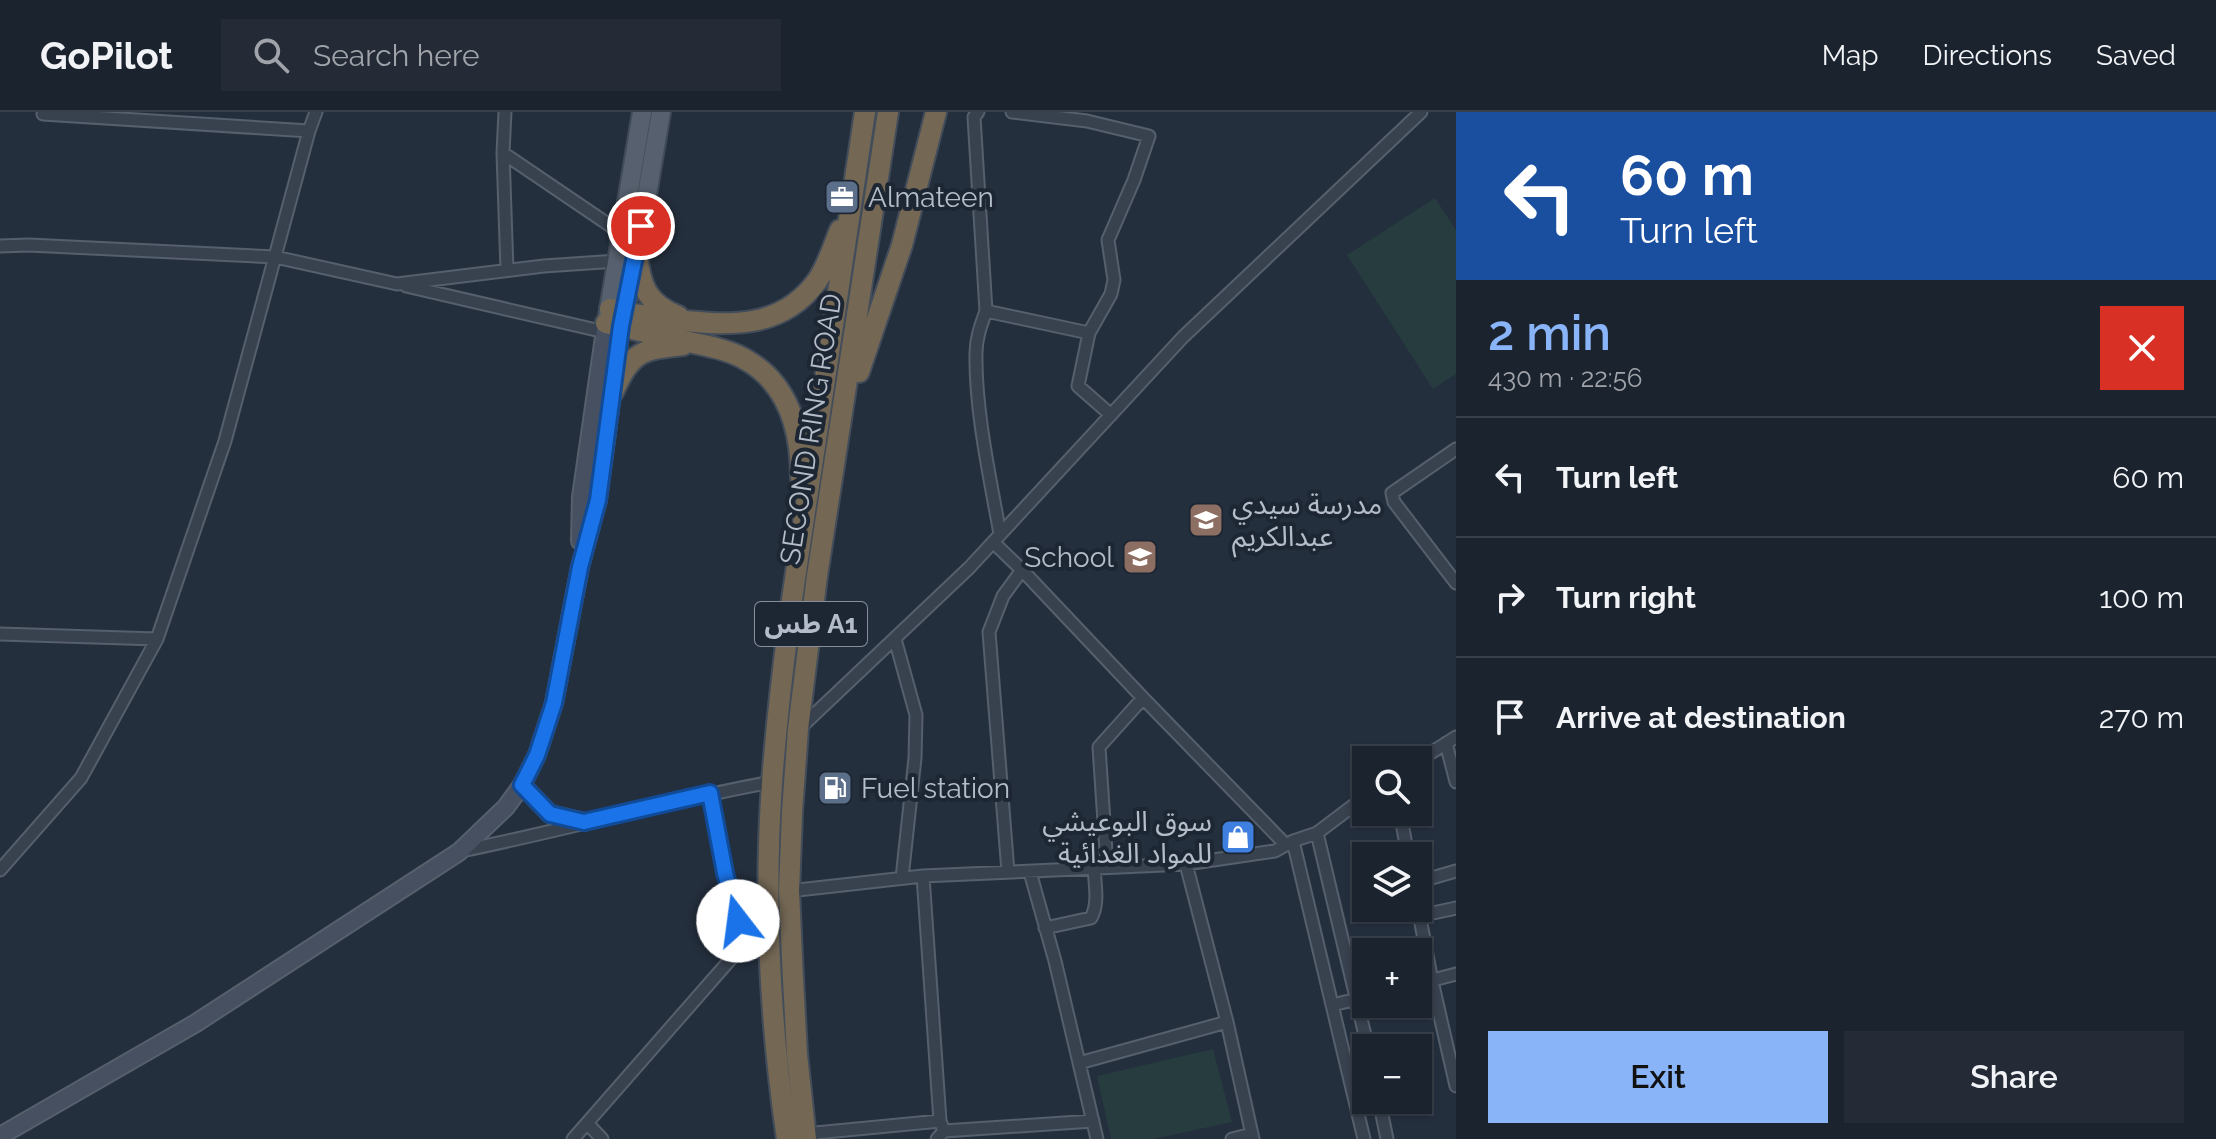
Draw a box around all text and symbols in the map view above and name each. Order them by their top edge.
search box [221,19,781,91]
text: GoPilot [40,33,173,78]
icon: search [249,33,293,77]
text: Search here [313,38,480,73]
text: Map [1822,39,1879,72]
text: Directions [1923,39,2052,72]
text: Saved [2096,39,2176,72]
text: 60 m [1620,142,1754,208]
icon: left [1488,144,1592,248]
office icon: Almateen [823,178,861,216]
place label: Almateen [868,181,994,214]
pin [607,192,675,260]
icon: arrive [619,204,663,248]
text: Turn left [1620,209,1758,251]
street label: SECOND RING ROAD [773,291,849,567]
text: 2 min [1488,305,1611,361]
button: close [2100,306,2184,390]
text: 430 m · 22:56 [1488,363,1643,393]
icon: left [1488,455,1532,499]
text: Turn left [1556,460,1678,495]
text: 60 m [2112,460,2184,495]
place label: مدرسة سيدي عبدالكريم [1232,488,1382,558]
school or university icon: مدرسة سيدي عبدالكريم [1187,501,1225,539]
school or university icon: School [1121,538,1159,576]
place label: School [1024,541,1114,574]
icon: right [1488,575,1532,619]
text: Turn right [1556,580,1696,615]
text: 100 m [2099,580,2184,615]
road number: طس A1 [755,602,867,646]
icon: arrive [1488,695,1532,739]
text: Arrive at destination [1556,700,1846,735]
text: 270 m [2099,700,2184,735]
map controls [1352,746,1432,1114]
button: search [1352,746,1432,826]
fuel station icon: Fuel station [816,769,854,807]
place label: Fuel station [861,772,1010,805]
place label: سوق البوعيشي للمواد الغدائية [1042,805,1212,870]
shop icon: سوق البوعيشي للمواد الغدائية [1219,818,1257,856]
button: layers [1352,842,1432,922]
position arrow [696,879,780,963]
button: + [1352,938,1432,1018]
button: Exit [1488,1031,1828,1123]
button: Share [1844,1031,2184,1123]
button: − [1352,1034,1432,1114]

